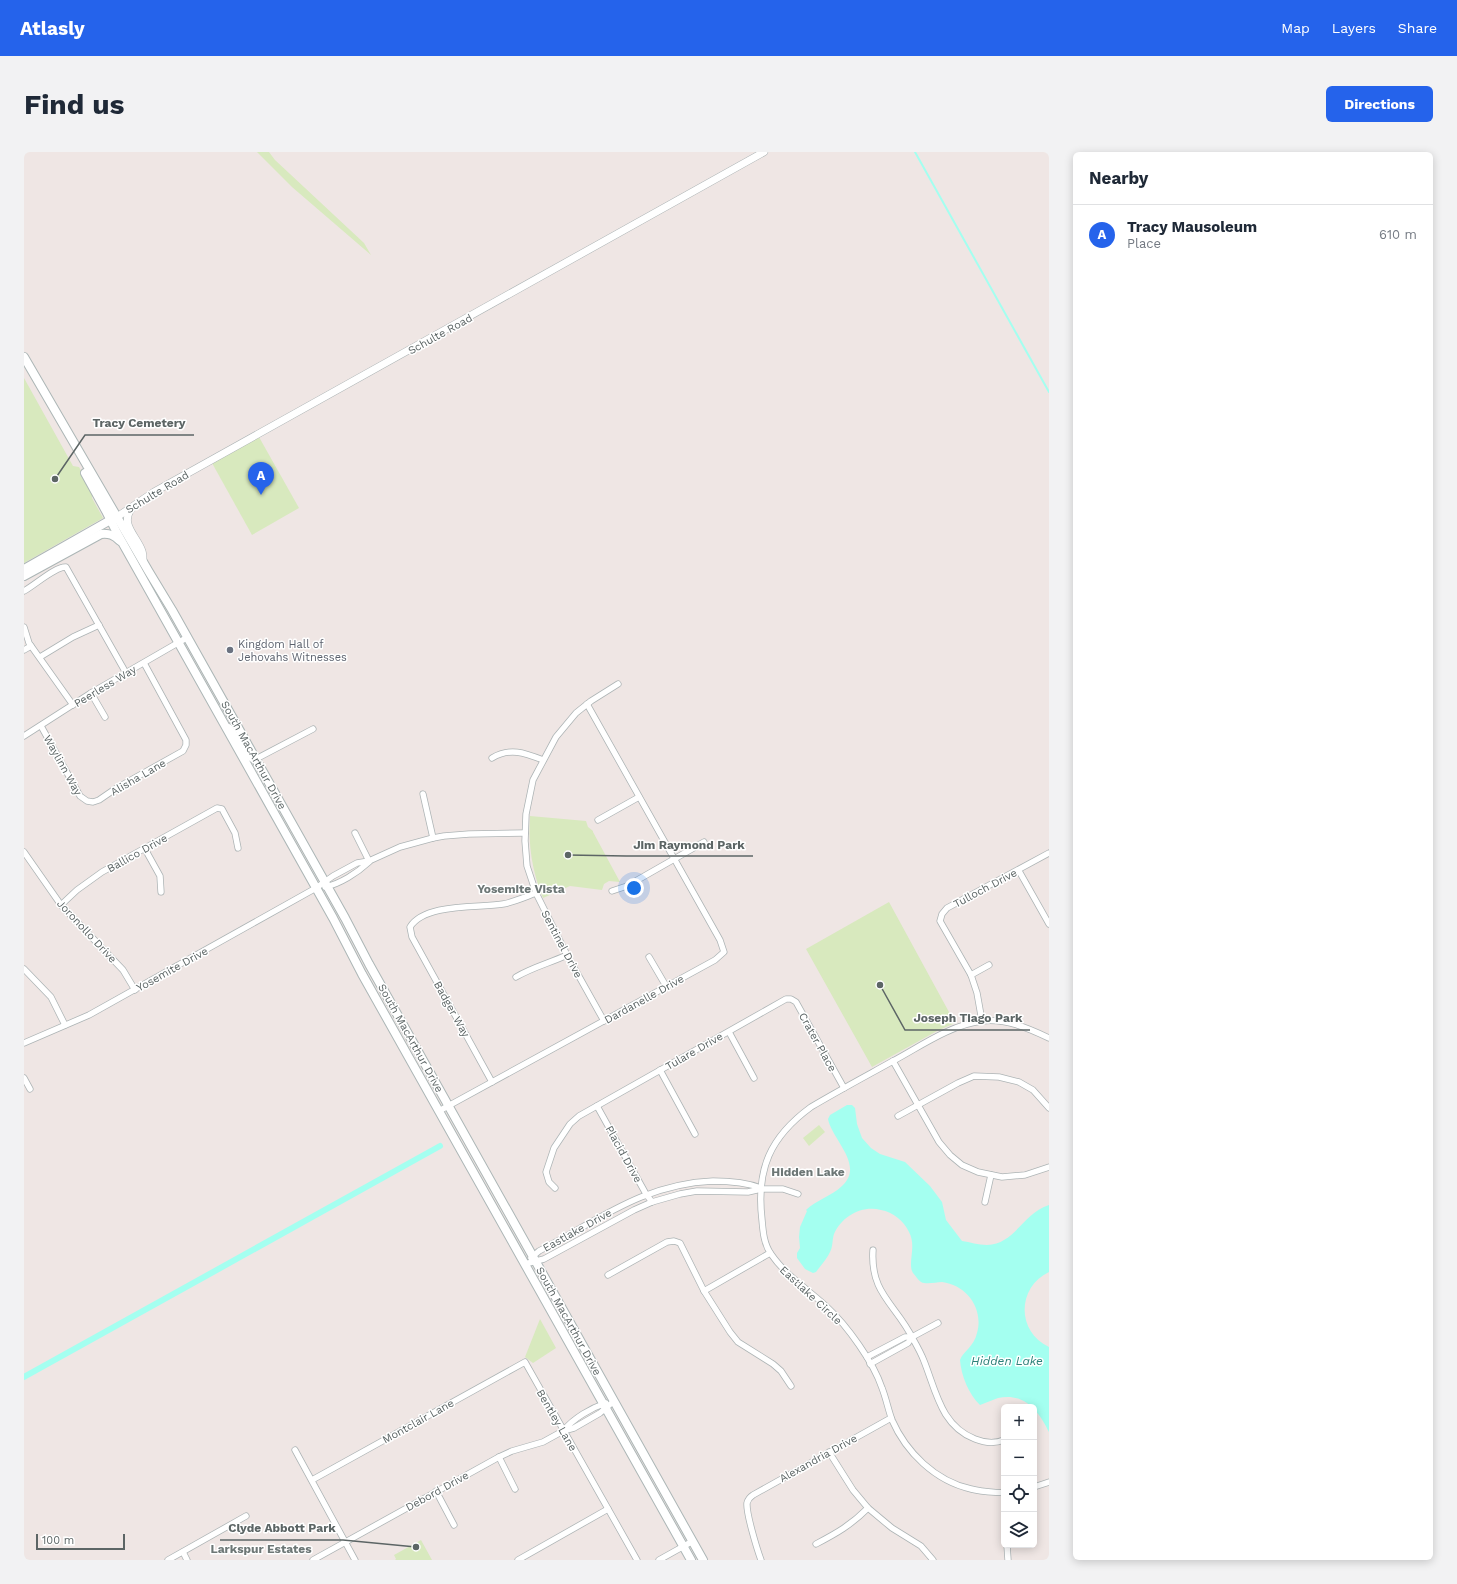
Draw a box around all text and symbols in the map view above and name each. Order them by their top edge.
text: Atlasly [20,17,85,40]
text: Map [1281,20,1310,36]
text: Layers [1332,20,1376,36]
text: Share [1398,20,1437,36]
button: Directions [1326,86,1433,122]
text: Find us [24,88,124,121]
text: Nearby [1089,168,1148,188]
text: Tracy Mausoleum [1127,218,1257,236]
text: A [1098,227,1106,242]
text: 610 m [1379,227,1417,242]
text: Place [1127,236,1161,251]
street label: Schulte Road [406,311,475,357]
callout: Tracy Cemetery [85,411,194,435]
text: Tracy Cemetery [92,416,186,430]
pin: A [248,462,274,495]
street label: Schulte Road [123,468,191,516]
place label: Kingdom Hall of Jehovahs Witnesses [238,638,347,664]
marker: Kingdom Hall of Jehovahs Witnesses [225,645,235,655]
street label: Peerless Way [72,663,139,710]
street label: South MacArthur Drive [218,699,289,812]
street label: Waylinn Way [41,733,85,798]
street label: Alisha Lane [108,756,168,799]
street label: Ballico Drive [105,832,170,875]
callout: Jim Raymond Park [626,832,753,856]
text: Jim Raymond Park [633,838,745,852]
street label: Tulloch Drive [951,866,1019,911]
your location [624,878,644,898]
district label: Yosemite Vista [477,882,565,896]
street label: Joronollo Drive [54,897,119,966]
street label: Sentinel Drive [538,908,585,980]
street label: Yosemite Drive [134,944,210,994]
street label: Dardanelle Drive [602,972,686,1027]
street label: Badger Way [431,979,472,1040]
street label: South MacArthur Drive [375,982,446,1095]
callout: Joseph Tiago Park [905,1006,1030,1030]
street label: Crater Place [796,1010,839,1074]
text: Joseph Tiago Park [913,1011,1023,1025]
street label: Tulare Drive [663,1030,725,1073]
street label: Placid Drive [603,1123,645,1185]
district label: Hidden Lake [771,1165,845,1179]
street label: Eastlake Drive [541,1206,614,1255]
street label: Eastlake Circle [777,1263,844,1327]
street label: South MacArthur Drive [533,1265,604,1378]
water label: Hidden Lake [971,1354,1043,1368]
street label: Bentley Lane [534,1387,580,1454]
street label: Montclair Lane [380,1396,456,1446]
map controls [1001,1404,1037,1548]
button: + [1001,1404,1037,1440]
street label: Alexandria Drive [777,1432,859,1485]
button: − [1001,1440,1037,1476]
street label: Debord Drive [403,1469,471,1514]
button: locate [1001,1476,1037,1512]
button: layers [1001,1512,1037,1548]
callout: Clyde Abbott Park [220,1516,343,1540]
text: Clyde Abbott Park [228,1521,336,1535]
scale bar [36,1532,125,1551]
text: 100 m [42,1534,74,1547]
district label: Larkspur Estates [210,1542,312,1556]

